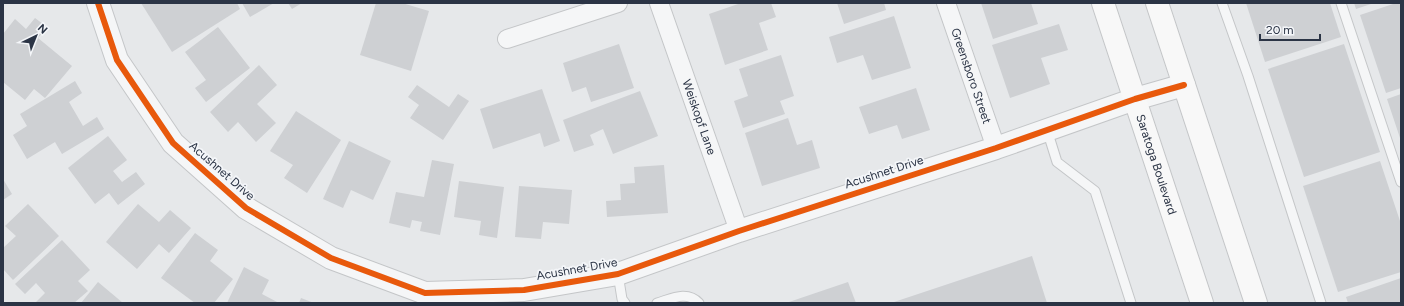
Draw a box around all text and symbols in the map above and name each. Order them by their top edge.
north arrow [16,16,56,56]
scale bar [1260,16,1320,42]
text: N [35,21,50,37]
text: 20 m [1266,23,1294,37]
street label: Greensboro Street [948,26,994,126]
street label: Weiskopf Lane [679,78,719,157]
street label: Saratoga Boulevard [1133,113,1179,216]
street label: Acushnet Drive [186,139,258,203]
street label: Acushnet Drive [843,153,926,191]
street label: Acushnet Drive [535,255,619,283]

